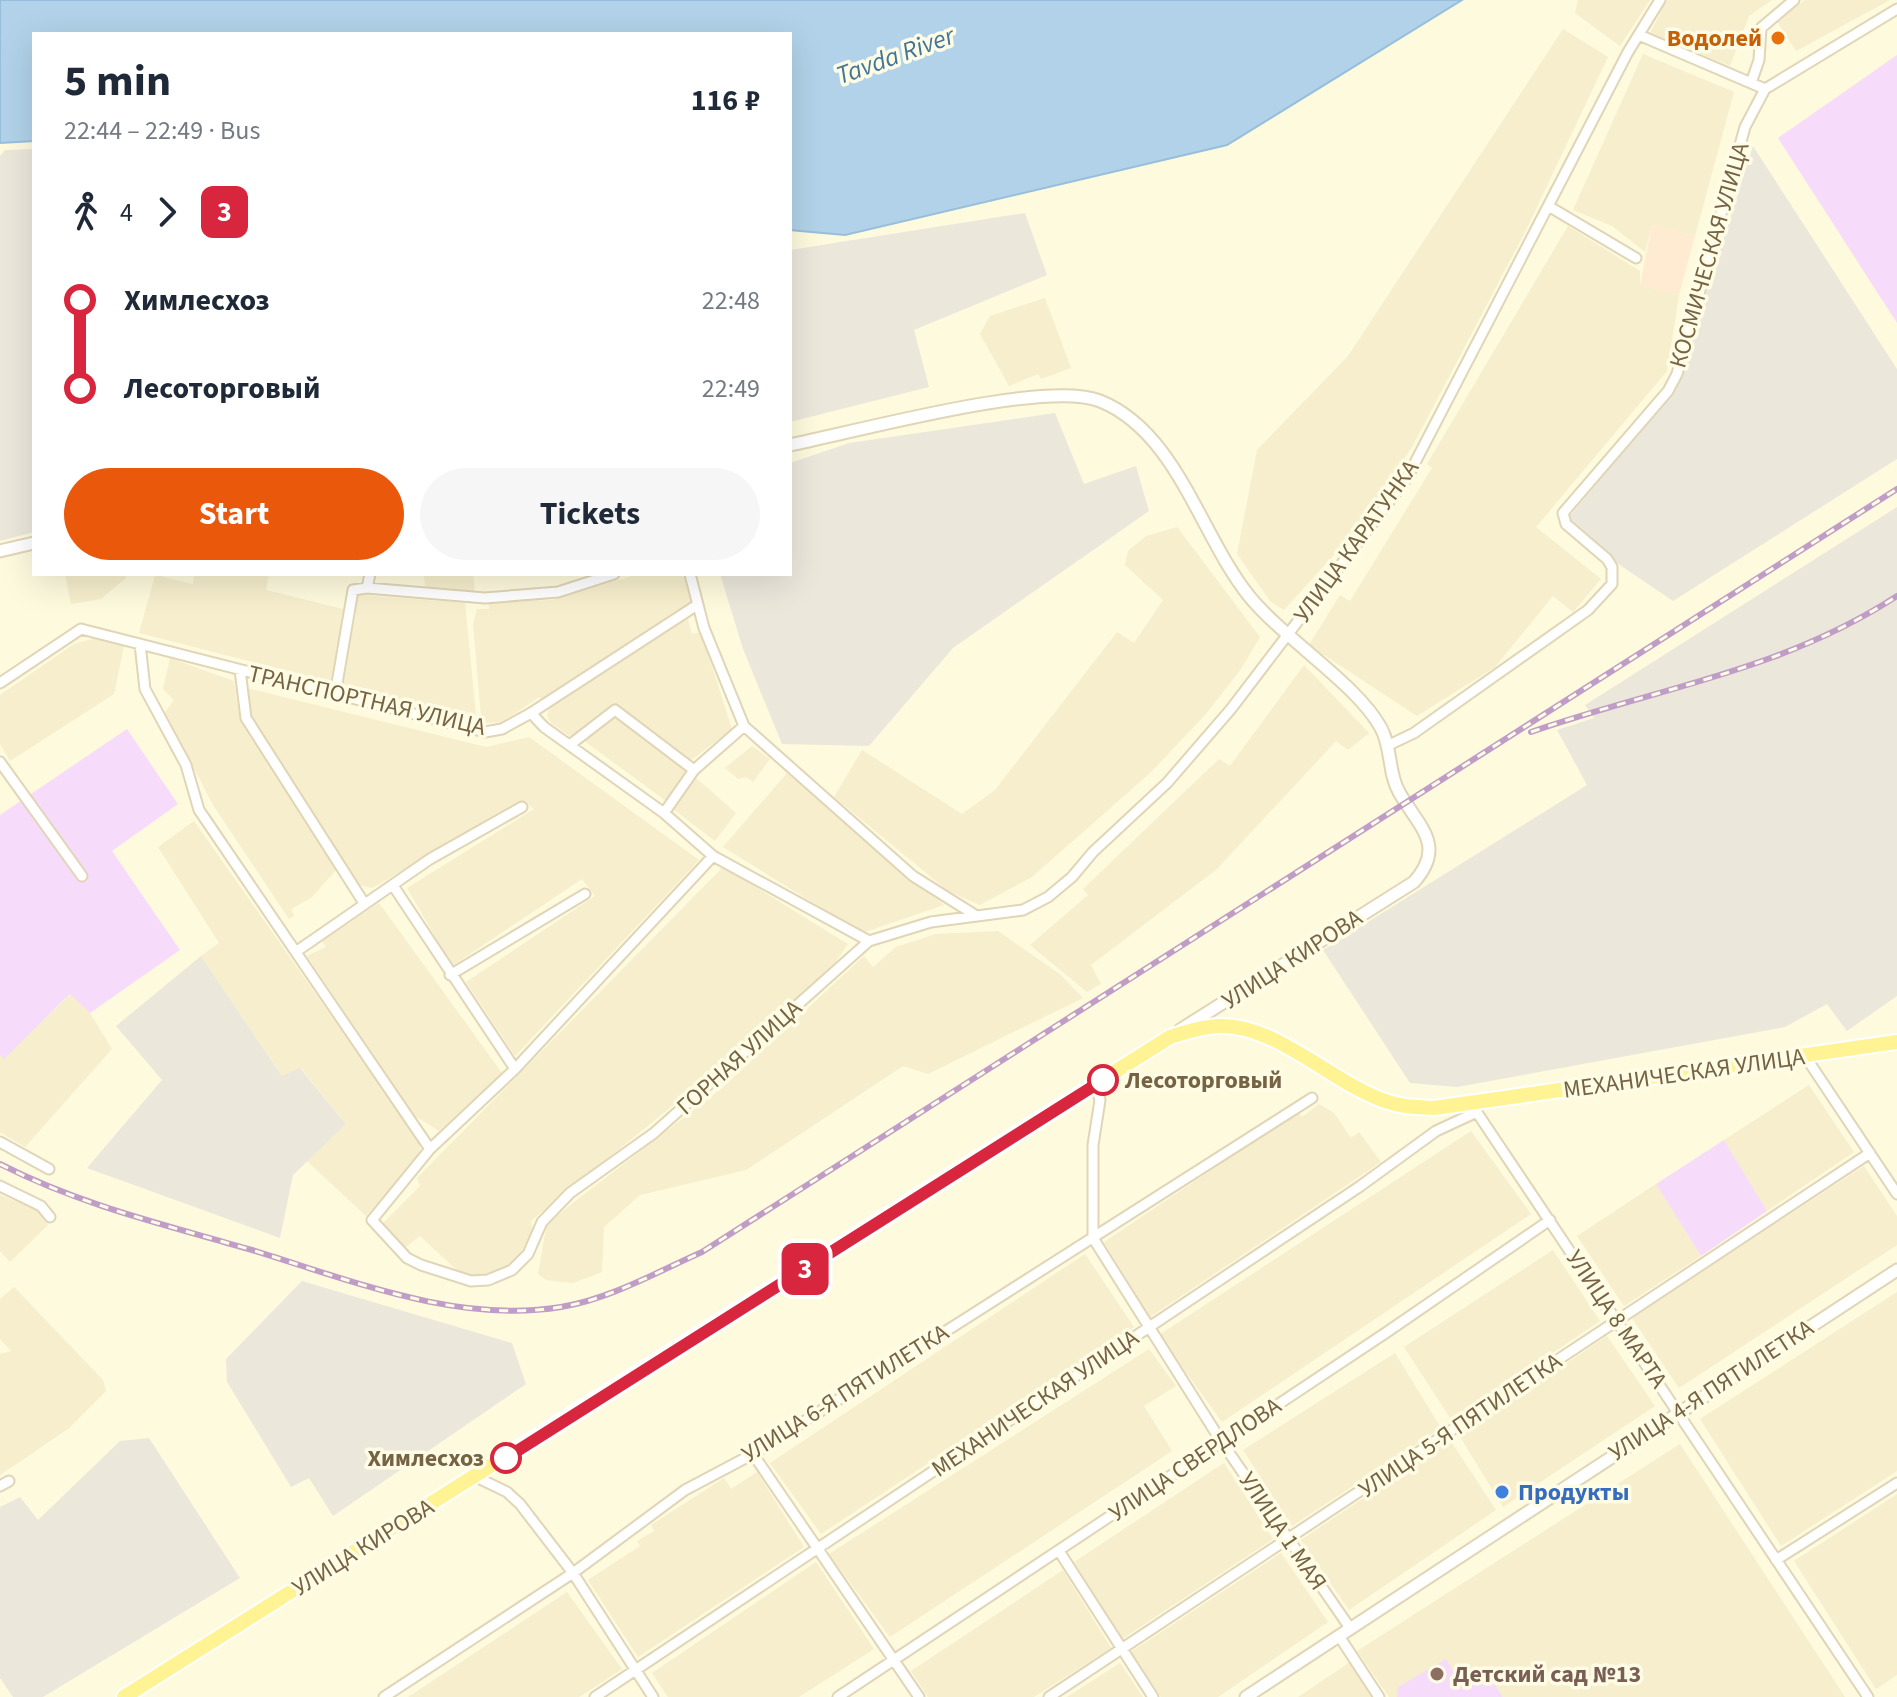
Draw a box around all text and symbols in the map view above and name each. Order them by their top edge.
water label: Tavda River [831,17,961,94]
place label: Водолей [1667,21,1762,56]
marker: Водолей [1769,29,1787,47]
text: 5 min [64,50,171,113]
text: 116 ₽ [691,79,760,122]
text: 22:44 – 22:49 · Bus [64,112,260,149]
street label: КОСМИЧЕСКАЯ УЛИЦА [1661,138,1758,372]
icon: walk [64,190,108,234]
icon: forward [145,190,189,234]
text: 3 [217,192,232,232]
text: 4 [120,194,133,231]
text: Химлесхоз [124,279,270,322]
text: 22:48 [702,282,760,319]
text: Лесоторговый [124,367,320,410]
text: 22:49 [702,370,760,407]
street label: УЛИЦА КАРАТУНКА [1285,453,1428,630]
button: Start [64,468,404,560]
button: Tickets [420,468,760,560]
street label: ТРАНСПОРТНАЯ УЛИЦА [245,656,489,745]
street label: УЛИЦА КИРОВА [1215,901,1369,1018]
street label: ГОРНАЯ УЛИЦА [669,991,810,1123]
street label: МЕХАНИЧЕСКАЯ УЛИЦА [1561,1039,1807,1108]
place label: Лесоторговый [1124,1063,1282,1098]
marker: Лесоторговый [1088,1065,1118,1095]
line badge: 3 [779,1243,831,1295]
street label: УЛИЦА 8 МАРТА [1557,1243,1676,1395]
text: 3 [798,1249,812,1289]
street label: УЛИЦА 4-Я ПЯТИЛЕТКА [1602,1311,1821,1470]
street label: УЛИЦА 6-Я ПЯТИЛЕТКА [735,1315,956,1471]
street label: МЕХАНИЧЕСКАЯ УЛИЦА [925,1321,1146,1486]
street label: УЛИЦА 5-Я ПЯТИЛЕТКА [1352,1344,1569,1507]
street label: УЛИЦА СВЕРДЛОВА [1102,1389,1288,1530]
place label: Химлесхоз [367,1441,484,1476]
marker: Химлесхоз [491,1443,521,1473]
street label: УЛИЦА 1 МАЯ [1230,1465,1335,1598]
place label: Продукты [1518,1475,1629,1510]
marker: Продукты [1493,1483,1511,1501]
street label: УЛИЦА КИРОВА [286,1490,441,1605]
place label: Детский сад №13 [1453,1657,1641,1692]
marker: Детский сад №13 [1428,1665,1446,1683]

